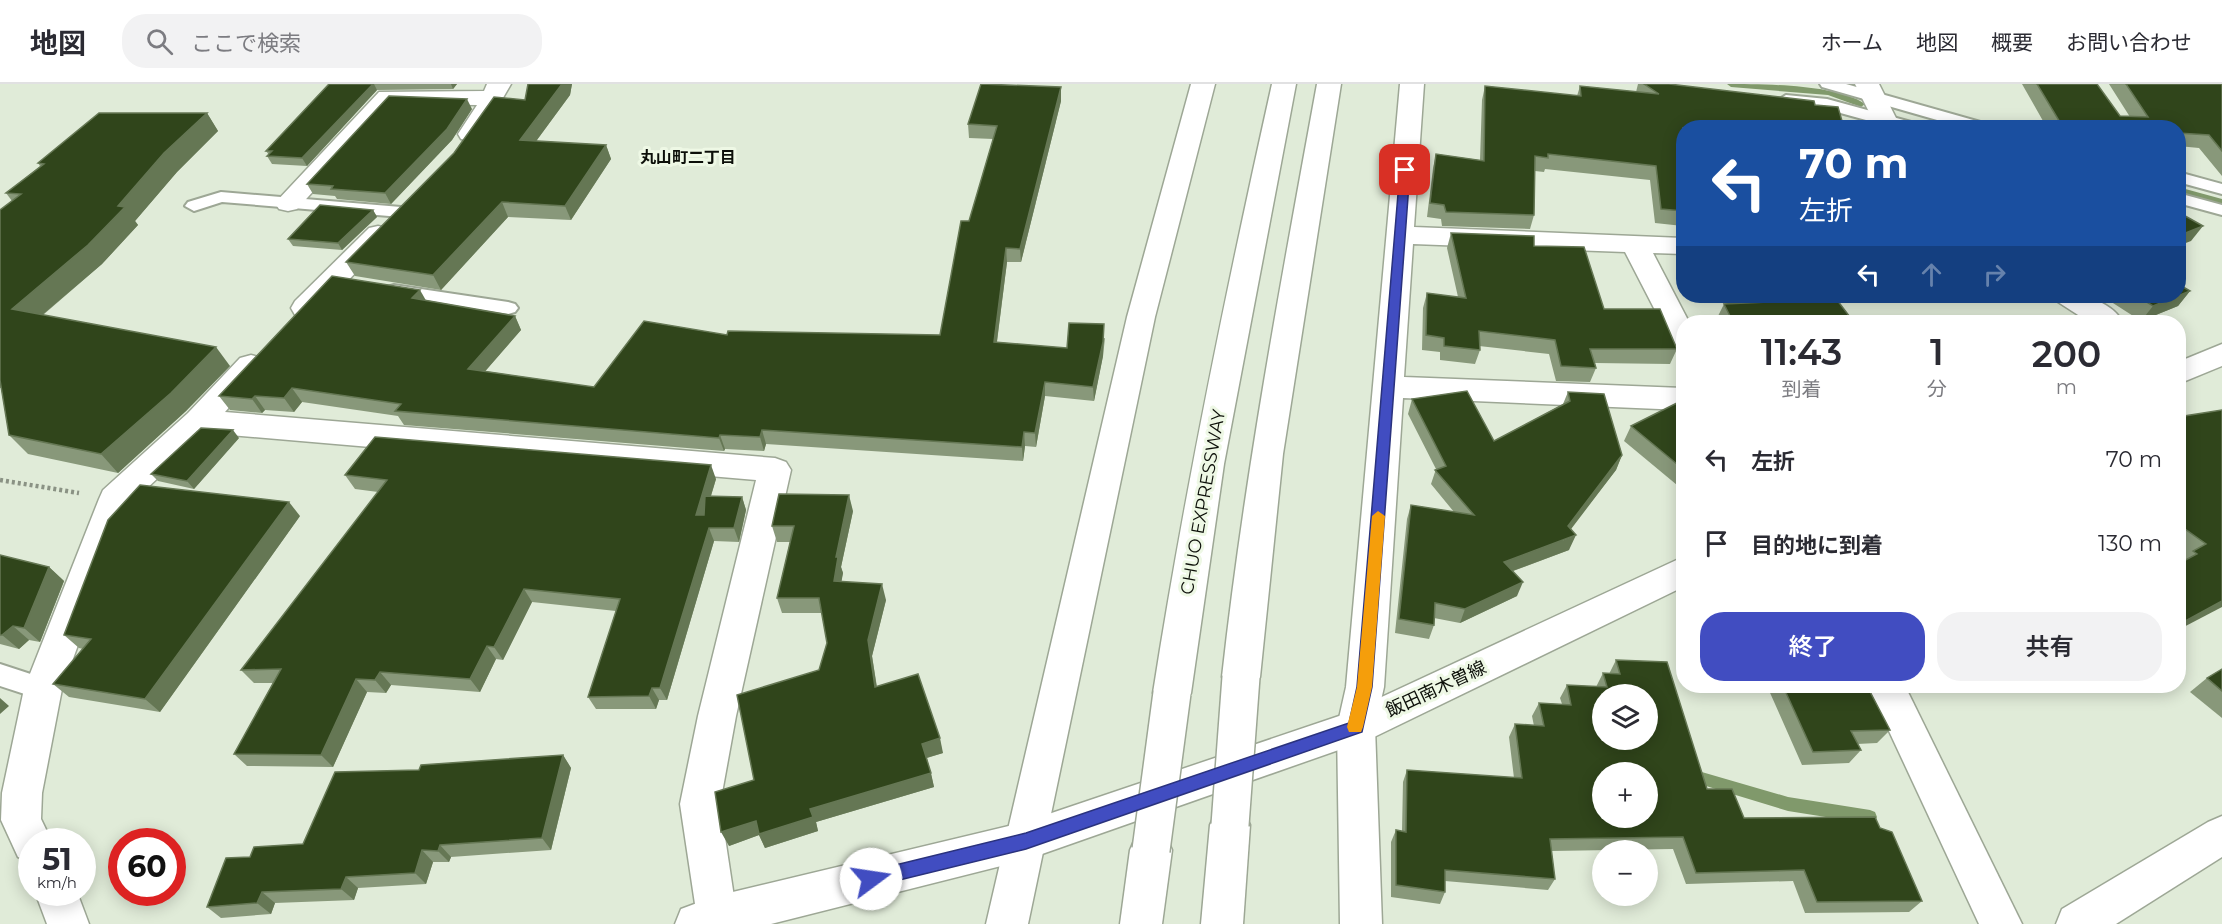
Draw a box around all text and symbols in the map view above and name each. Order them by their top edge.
search box [122,14,542,68]
icon: search [143,25,176,58]
text: 地図 [30,26,86,60]
text: ここで検索 [191,30,301,57]
text: ホーム [1821,30,1883,55]
text: 地図 [1916,30,1958,55]
text: 概要 [1991,30,2033,55]
text: お問い合わせ [2066,30,2192,55]
text: 70 m [1799,137,1909,189]
pin [1379,144,1430,195]
icon: left [1700,144,1778,222]
district label: 丸山町二丁目 [640,148,736,167]
icon: arrive [1388,153,1421,186]
text: 左折 [1799,194,1853,227]
icon: left [1852,258,1885,291]
icon: ahead [1915,258,1948,291]
icon: right [1978,258,2011,291]
text: 11:43 [1761,330,1842,374]
text: 1 [1930,330,1944,374]
text: 200 [2032,332,2101,376]
text: m [2056,375,2077,399]
text: 到着 [1781,377,1821,401]
text: 分 [1927,377,1947,401]
street label: CHUO EXPRESSWAY [1176,407,1230,596]
icon: left [1700,443,1733,476]
text: 70 m [2106,446,2162,473]
text: 左折 [1751,448,1795,475]
icon: arrive [1700,527,1733,560]
text: 130 m [2098,530,2162,557]
text: 目的地に到着 [1751,532,1883,559]
button: 終了 [1700,612,1925,681]
button: 共有 [1937,612,2162,681]
street label: 飯田南木曽線 [1382,656,1490,722]
map controls [1592,684,1658,906]
button: layers [1592,684,1658,750]
button: + [1592,762,1658,828]
speed limit sign: 60 [108,828,186,906]
button: − [1592,840,1658,906]
text: 51 [42,841,72,878]
position arrow [839,847,903,911]
text: km/h [37,873,77,892]

